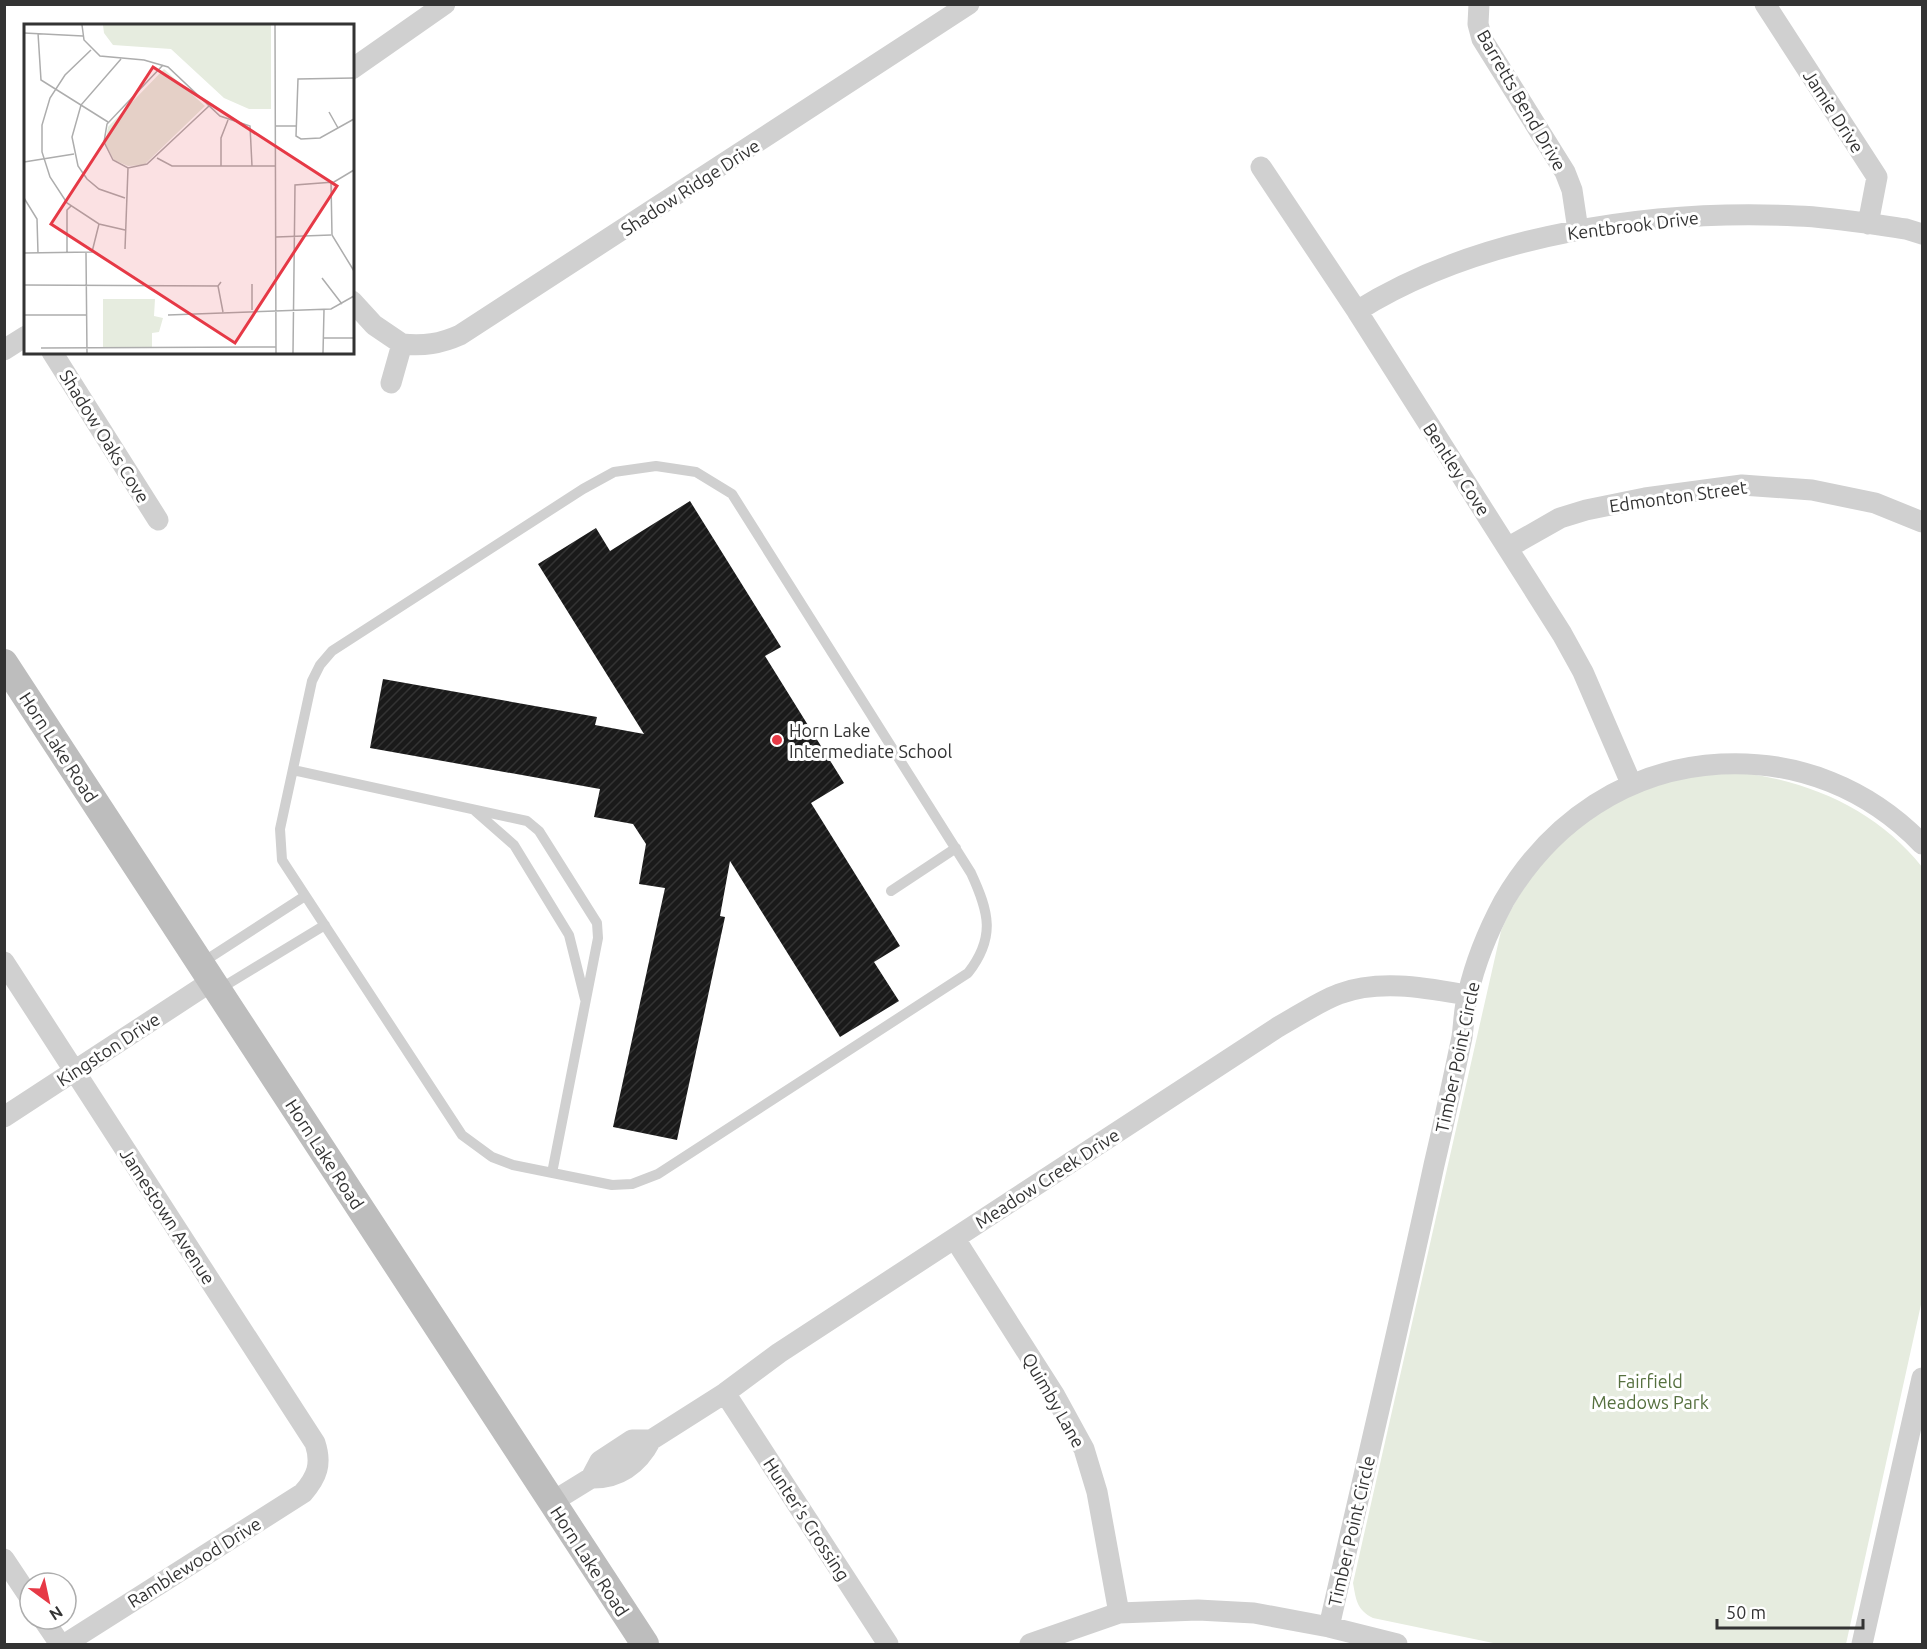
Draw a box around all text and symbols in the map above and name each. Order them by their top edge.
inset map [24,24,354,354]
street label: Barretts Bend Drive [1474,26,1570,174]
street label: Jamie Drive [1800,66,1868,156]
street label: Shadow Ridge Drive [617,135,763,239]
street label: Kentbrook Drive [1566,207,1700,243]
street label: Shadow Oaks Cove [56,366,154,506]
street label: Bentley Cove [1420,419,1494,519]
street label: Edmonton Street [1608,476,1748,516]
street label: Horn Lake Road [16,688,102,806]
place label: Horn Lake Intermediate School [789,720,953,761]
marker: Horn Lake Intermediate School [770,733,784,747]
street label: Timber Point Circle [1431,980,1483,1134]
street label: Kingston Drive [53,1008,163,1090]
street label: Horn Lake Road [282,1095,368,1213]
street label: Meadow Creek Drive [971,1124,1123,1232]
street label: Jamestown Avenue [117,1144,219,1288]
street label: Quimby Lane [1018,1349,1089,1451]
park label: Fairfield Meadows Park [1591,1371,1709,1412]
street label: Hunter's Crossing [760,1454,854,1584]
street label: Timber Point Circle [1324,1454,1378,1608]
street label: Horn Lake Road [547,1502,633,1620]
street label: Ramblewood Drive [124,1513,264,1611]
north arrow [18,1571,78,1631]
scale bar [1717,1592,1862,1630]
text: 50 m [1726,1602,1766,1622]
text: N [46,1603,66,1624]

